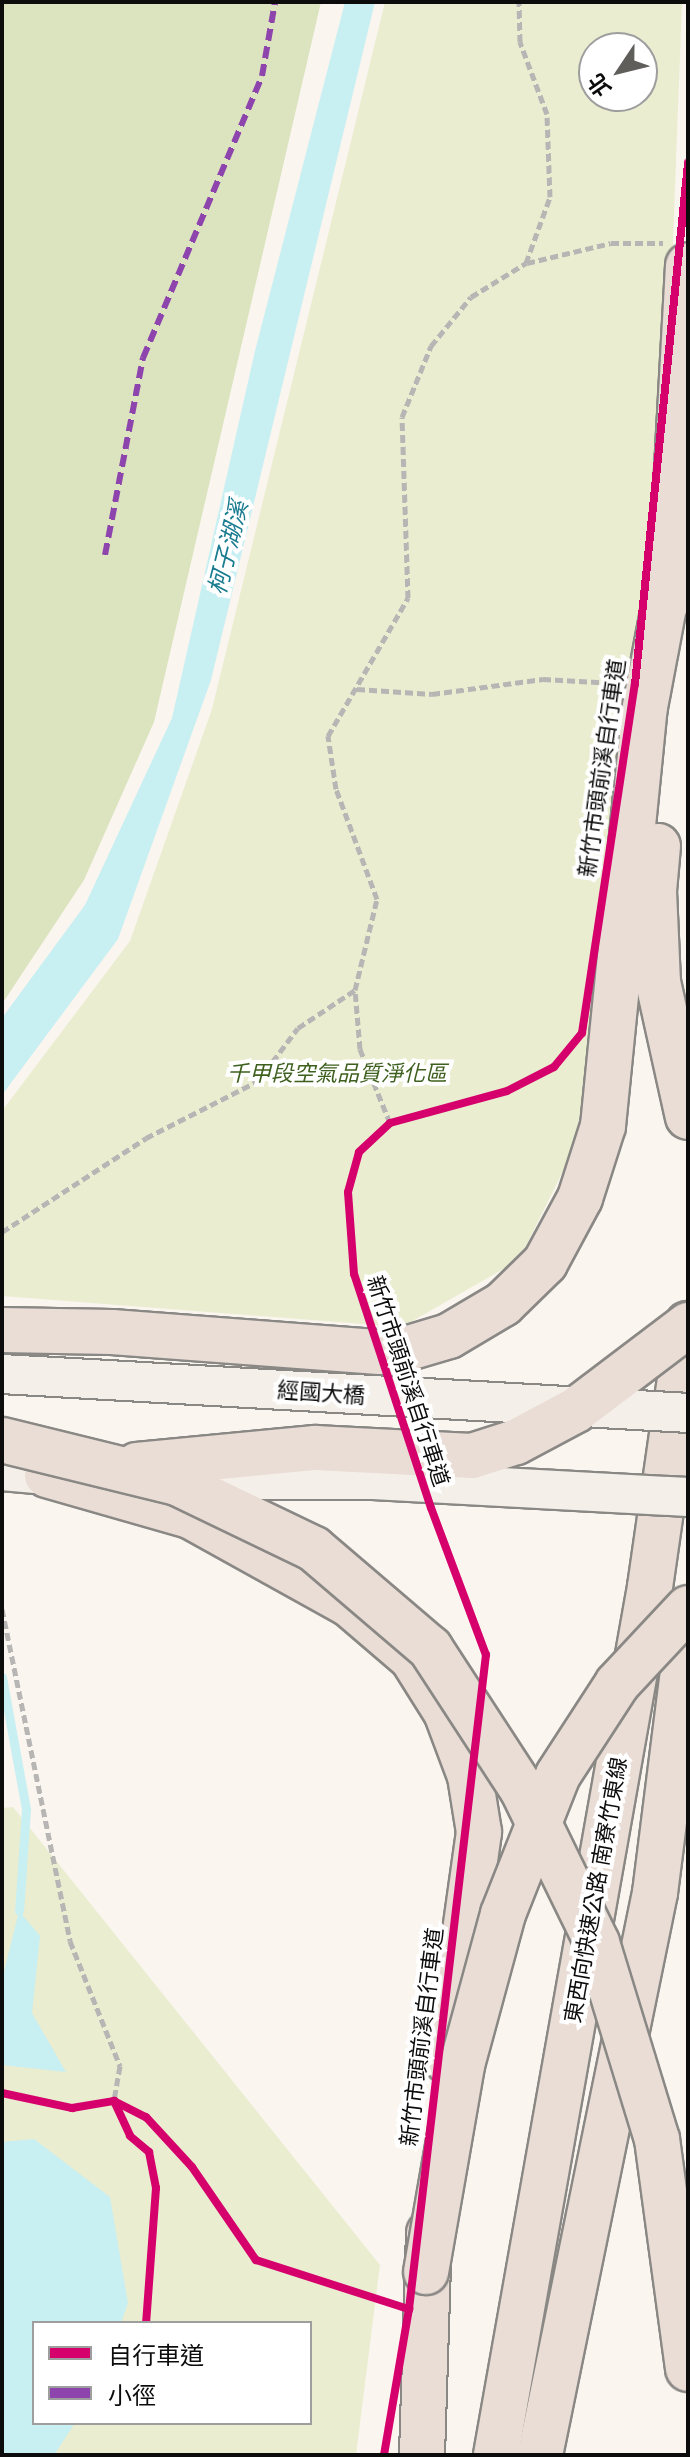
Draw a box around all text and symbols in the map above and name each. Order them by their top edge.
north arrow [578,32,658,112]
text: 北 [583,69,616,101]
water label: 柯子湖溪 [203,498,255,598]
street label: 新竹市頭前溪自行車道 [574,657,630,879]
park label: 千甲段空氣品質淨化區 [227,1061,447,1087]
street label: 新竹市頭前溪自行車道 [361,1272,455,1490]
street label: 經國大橋 [276,1377,366,1409]
street label: 東西向快速公路 南寮竹東線 [560,1755,632,2025]
street label: 新竹市頭前溪自行車道 [395,1926,449,2148]
legend [32,2321,312,2425]
text: 自行車道 [108,2342,204,2370]
text: 小徑 [108,2382,156,2410]

